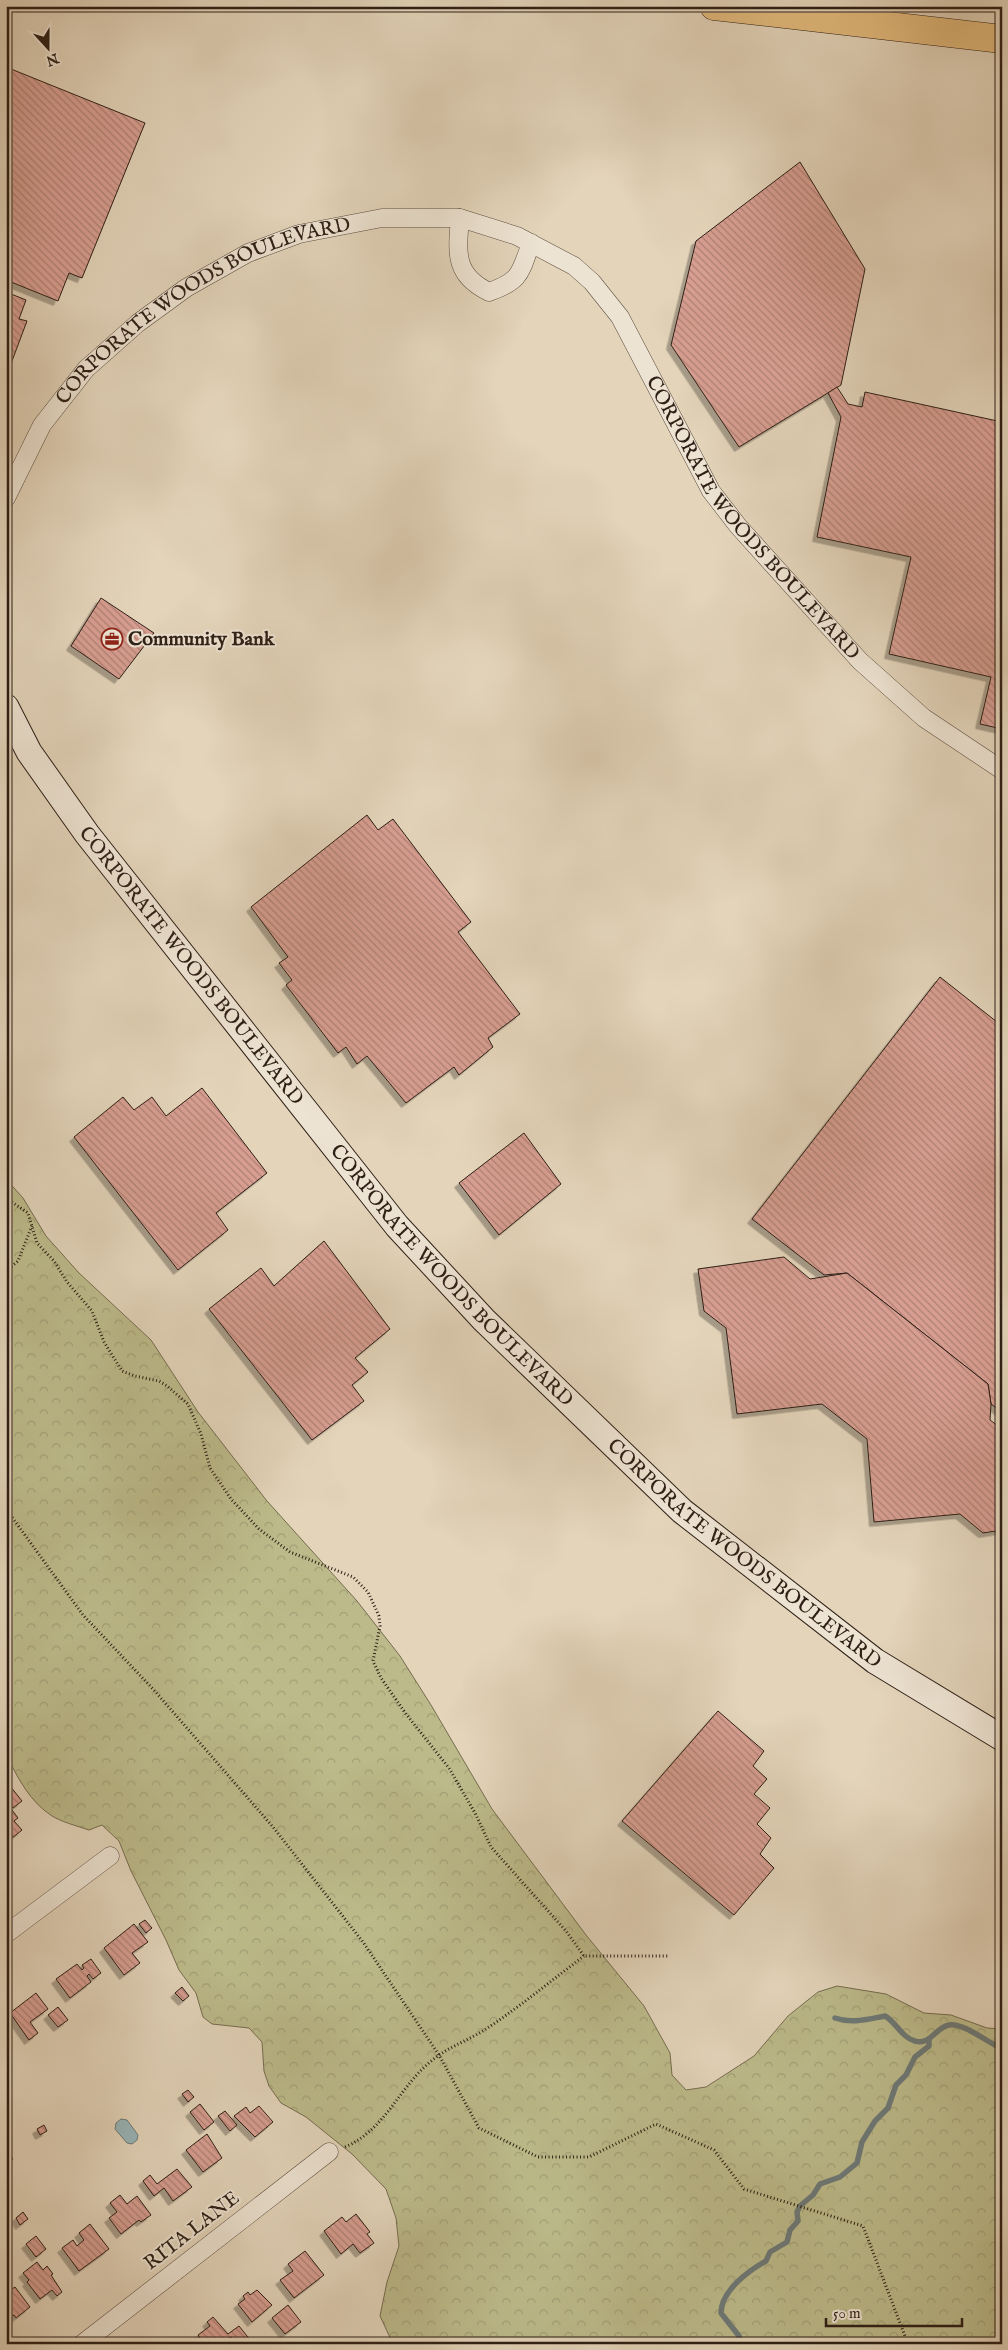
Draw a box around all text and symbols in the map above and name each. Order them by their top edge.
north arrow [22,22,72,72]
text: N [43,48,62,70]
street label: CORPORATE WOODS BOULEVARD [50,212,353,410]
street label: CORPORATE WOODS BOULEVARD [640,372,865,665]
office icon: Community Bank [100,627,124,651]
place label: Community Bank [128,627,276,652]
street label: CORPORATE WOODS BOULEVARD [73,821,309,1110]
street label: CORPORATE WOODS BOULEVARD [325,1139,579,1412]
street label: CORPORATE WOODS BOULEVARD [602,1433,887,1674]
street label: RITA LANE [139,2186,245,2276]
scale bar [826,2295,962,2327]
text: 50 m [833,2304,861,2323]

